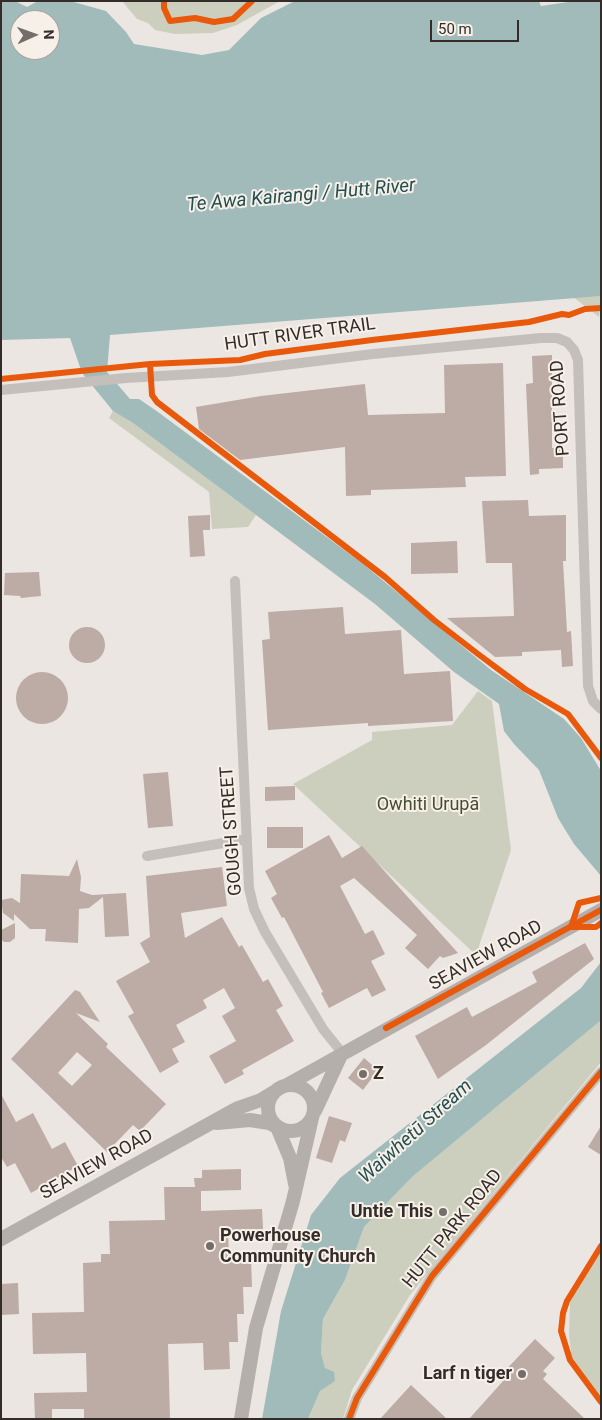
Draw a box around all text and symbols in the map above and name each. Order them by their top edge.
north arrow [10,10,60,60]
scale bar [432,10,521,42]
text: 50 m [438,20,472,38]
text: N [41,29,57,40]
water label: Te Awa Kairangi / Hutt River [186,175,416,217]
street label: HUTT RIVER TRAIL [223,314,377,356]
street label: PORT ROAD [547,359,575,457]
street label: GOUGH STREET [217,766,247,896]
park label: Owhiti Urupā [377,794,479,816]
street label: SEAVIEW ROAD [426,916,546,996]
place label: Z [373,1063,384,1085]
marker: Z [357,1068,369,1080]
water label: Waiwhetū Stream [355,1075,477,1189]
street label: SEAVIEW ROAD [37,1125,157,1205]
street label: HUTT PARK ROAD [399,1165,507,1293]
place label: Untie This [351,1201,433,1223]
marker: Untie This [437,1206,449,1218]
place label: Powerhouse Community Church [220,1225,376,1268]
marker: Powerhouse Community Church [204,1240,216,1252]
place label: Larf n tiger [423,1363,512,1385]
marker: Larf n tiger [516,1368,528,1380]

